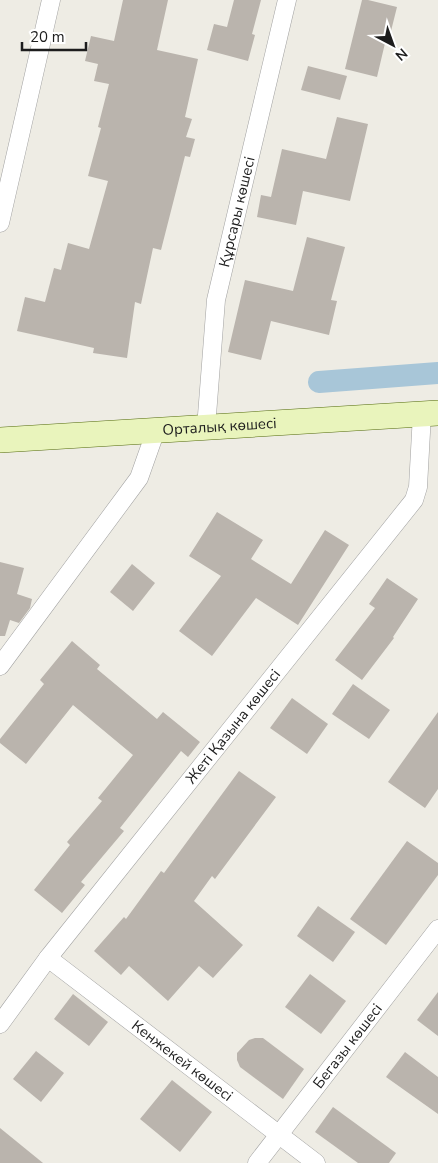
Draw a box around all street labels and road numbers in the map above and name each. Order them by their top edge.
street label: Құрсары көшесі [214,155,260,269]
street label: Орталық көшесі [162,413,277,440]
street label: Жеті Қазына көшесі [181,665,285,788]
street label: Бегазы көшесі [308,999,387,1092]
street label: Кенжекей көшесі [128,1016,237,1106]

